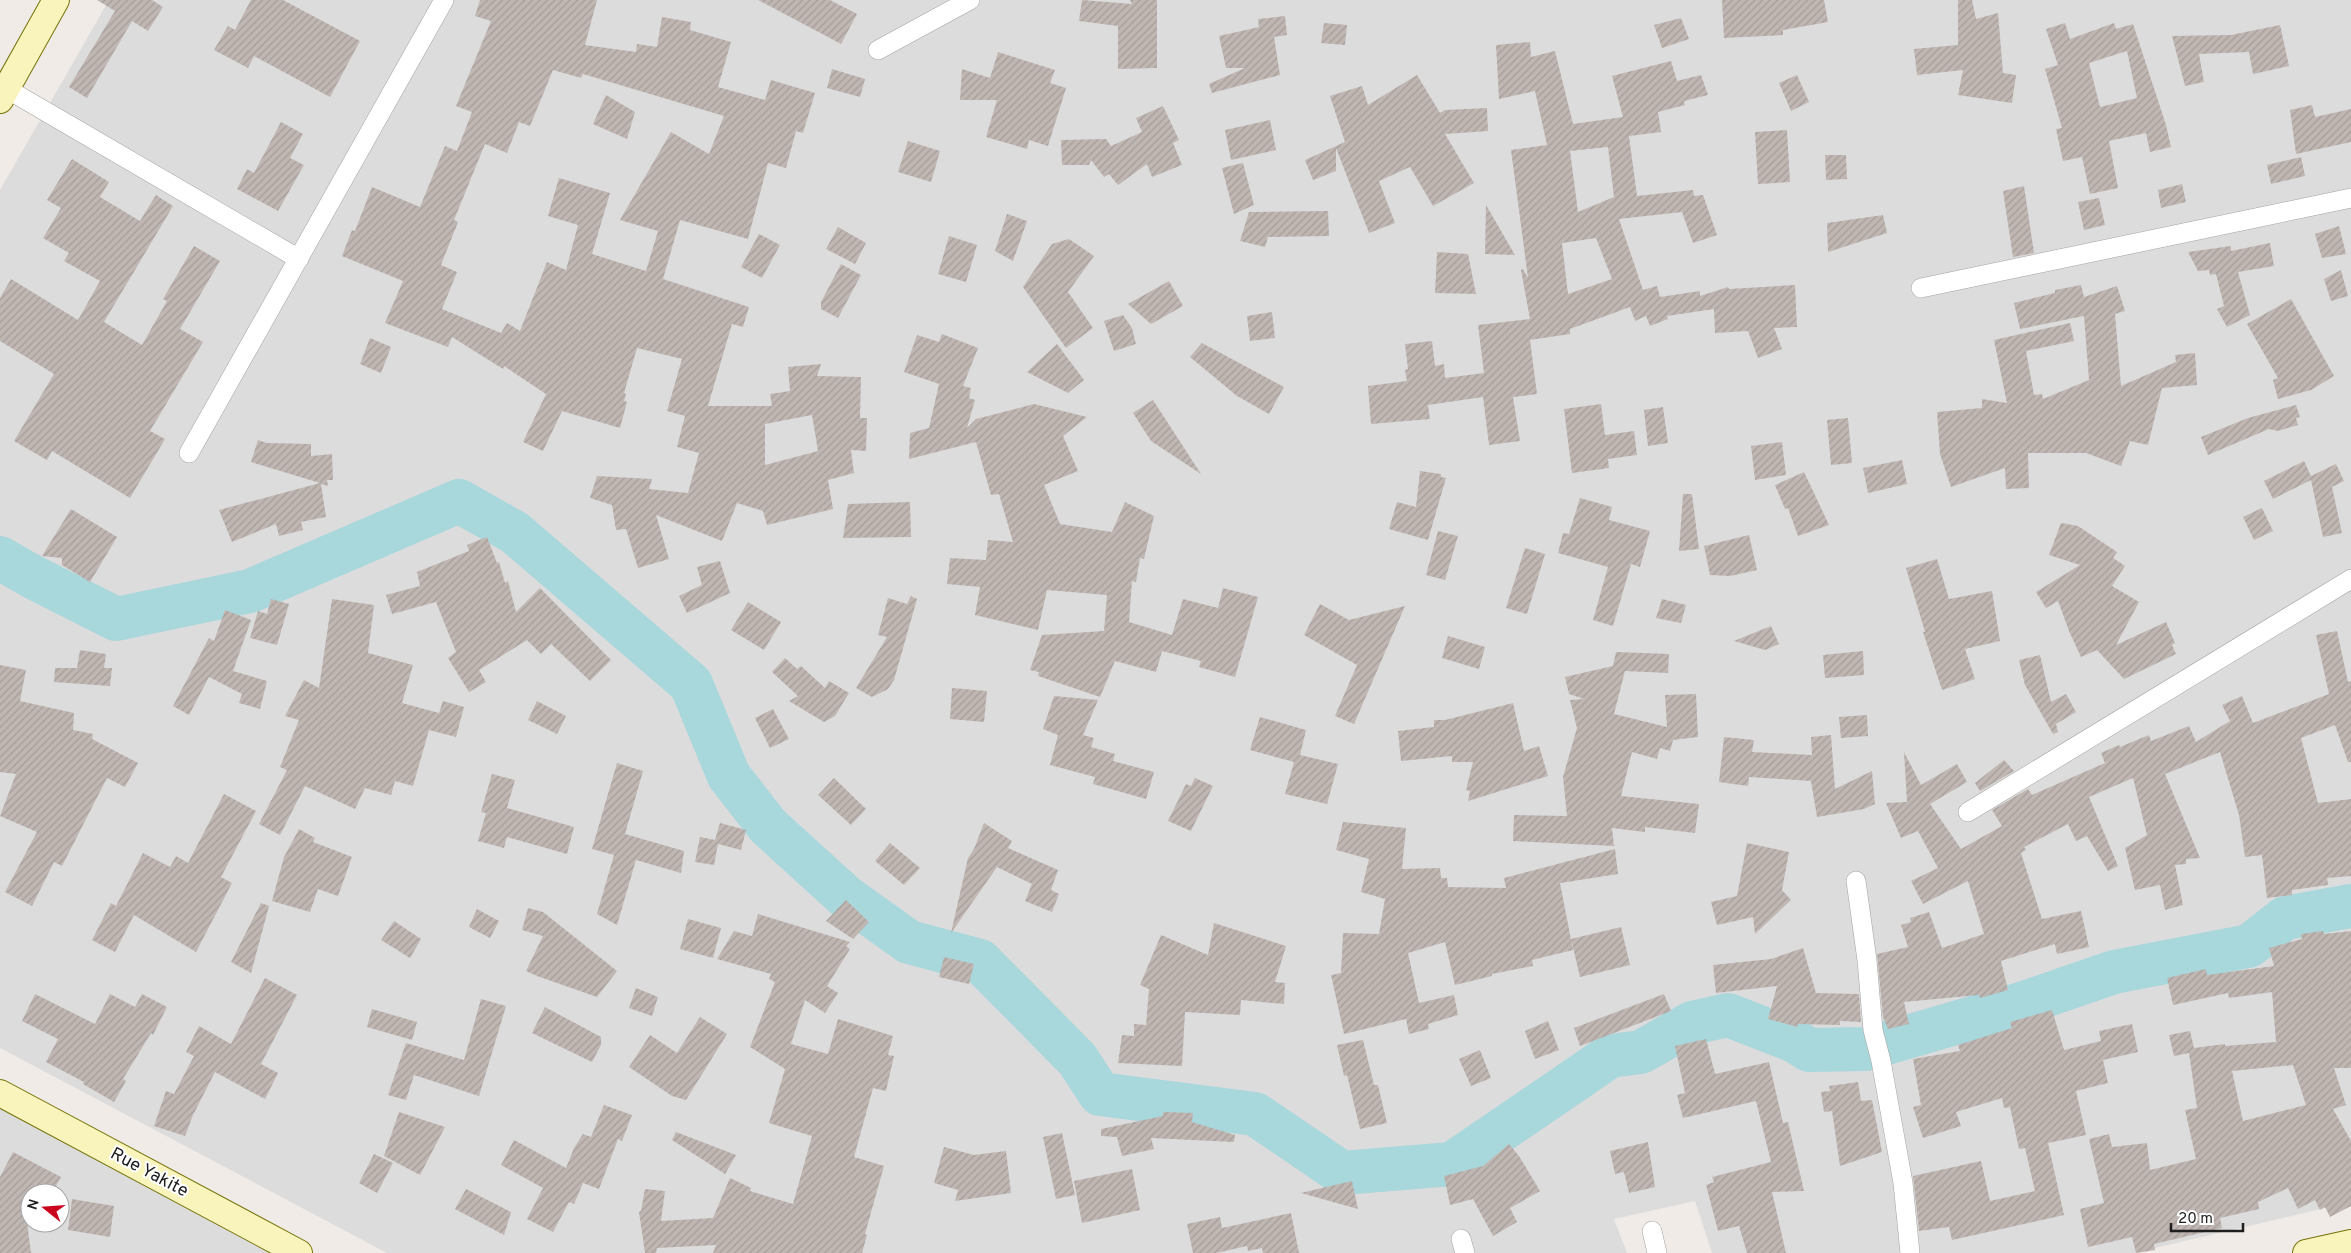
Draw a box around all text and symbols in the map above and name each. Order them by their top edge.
street label: Rue Yakite [106,1143,192,1203]
north arrow [20,1183,70,1233]
text: N [24,1197,44,1212]
scale bar [2171,1200,2244,1232]
text: 20 m [2178,1210,2213,1229]

